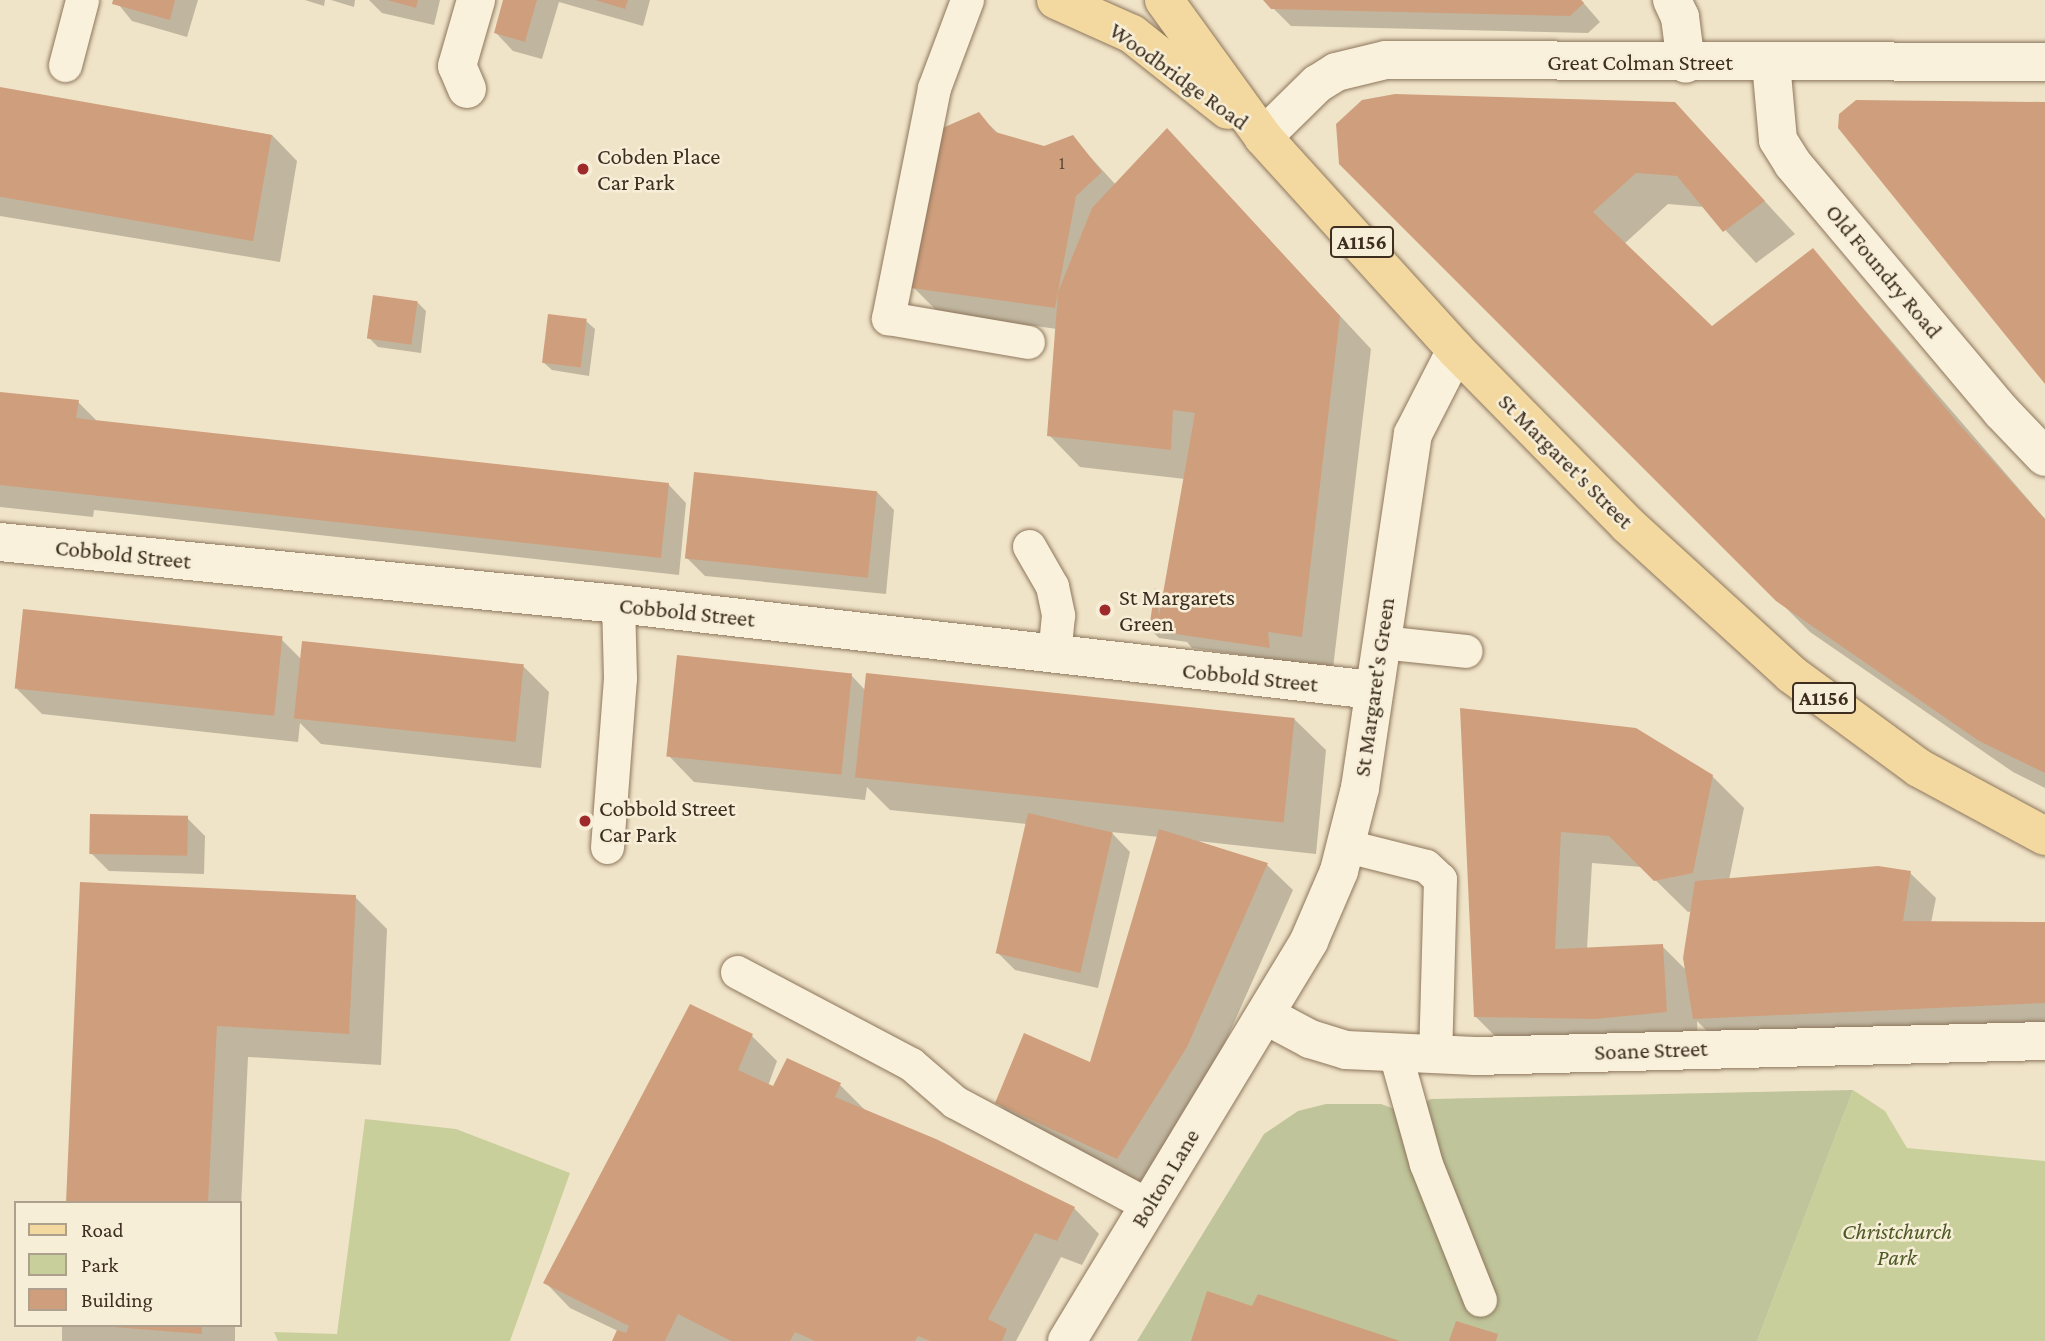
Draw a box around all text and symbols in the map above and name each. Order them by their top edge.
street label: Woodbridge Road [1104,16,1254,136]
street label: Great Colman Street [1547,48,1733,76]
place label: Cobden Place Car Park [597,142,720,196]
house number: 1 [1059,152,1065,174]
marker: Cobden Place Car Park [575,161,591,177]
street label: Old Foundry Road [1820,198,1948,344]
road number: A1156 [1329,224,1395,260]
street label: St Margaret's Street [1493,388,1639,534]
street label: Cobbold Street [54,533,192,575]
place label: St Margarets Green [1119,583,1235,637]
street label: Cobbold Street [618,591,756,633]
street label: St Margaret's Green [1348,596,1400,778]
marker: St Margarets Green [1097,602,1113,618]
street label: Cobbold Street [1181,656,1319,698]
road number: A1156 [1791,680,1857,716]
place label: Cobbold Street Car Park [599,794,735,848]
marker: Cobbold Street Car Park [577,813,593,829]
street label: Soane Street [1594,1034,1708,1066]
street label: Bolton Lane [1125,1124,1205,1232]
legend [14,1201,242,1327]
park label: Christchurch Park [1842,1217,1952,1271]
text: Road [81,1218,124,1242]
text: Park [81,1253,118,1277]
text: Building [81,1288,153,1312]

